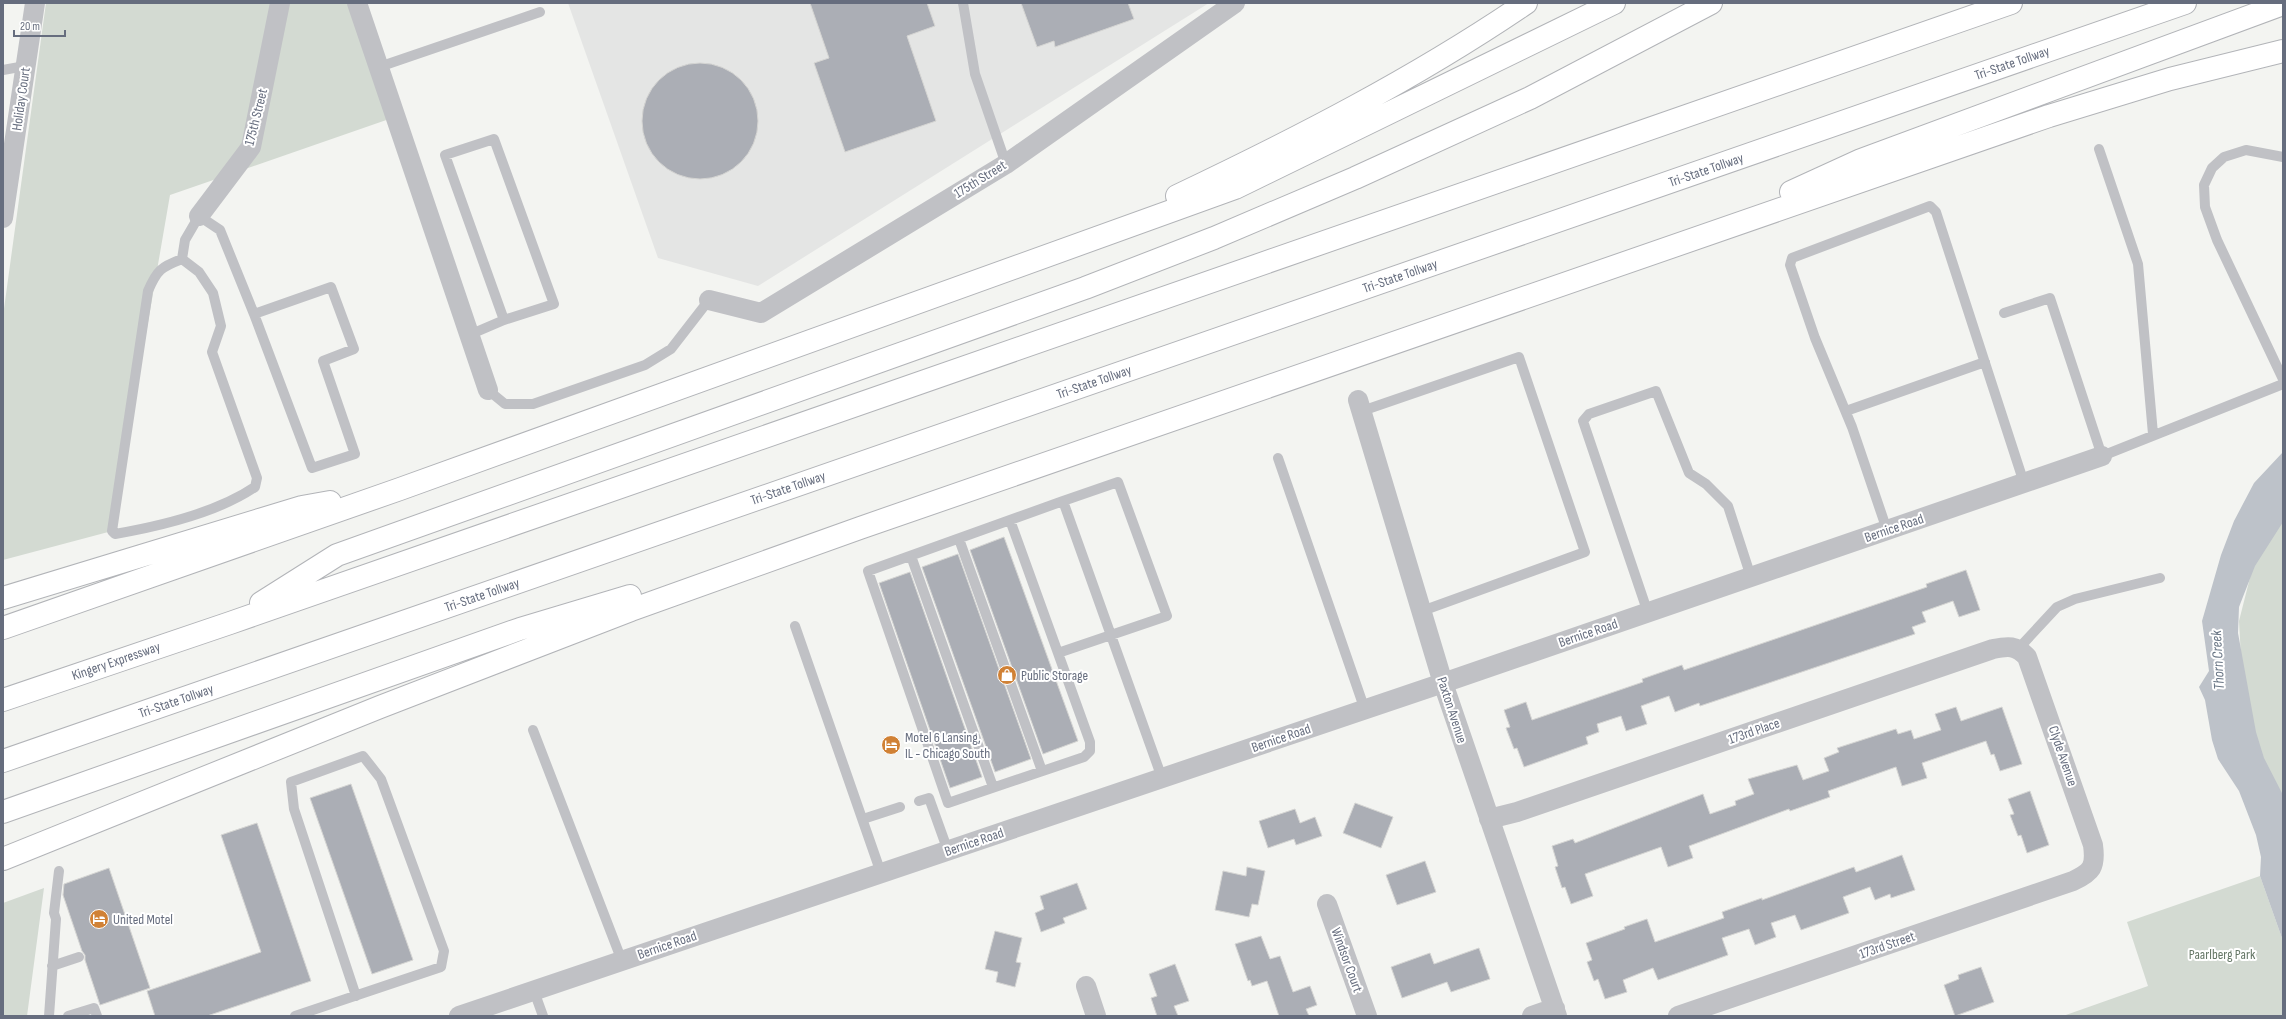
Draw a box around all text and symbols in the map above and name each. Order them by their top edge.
scale bar [14,12,65,38]
text: 20 m [20,19,40,34]
street label: Tri-State Tollway [1972,42,2052,84]
street label: Holiday Court [8,66,34,132]
street label: 175th Street [241,87,271,147]
street label: Tri-State Tollway [1666,149,1746,191]
street label: 175th Street [951,156,1009,202]
street label: Tri-State Tollway [1360,255,1440,297]
street label: Tri-State Tollway [1054,361,1134,403]
street label: Tri-State Tollway [748,467,828,509]
street label: Bernice Road [1862,510,1926,546]
street label: Tri-State Tollway [442,574,522,616]
street label: Bernice Road [1556,615,1620,651]
water label: Thorn Creek [2207,629,2229,690]
street label: Kingery Expressway [70,638,163,684]
shop icon: Public Storage [996,664,1018,686]
place label: Public Storage [1021,667,1088,684]
street label: Paxton Avenue [1433,675,1471,745]
street label: Tri-State Tollway [136,680,216,722]
street label: 173rd Place [1726,714,1782,748]
street label: Bernice Road [1249,720,1313,756]
street label: Clyde Avenue [2045,724,2081,788]
place label: Motel 6 Lansing, IL - Chicago South [905,729,990,762]
hotel icon: Motel 6 Lansing, IL - Chicago South [880,734,902,756]
street label: Bernice Road [942,824,1006,860]
hotel icon: United Motel [88,908,110,930]
place label: United Motel [113,911,173,928]
street label: Windsor Court [1327,925,1367,995]
street label: Bernice Road [635,927,699,963]
street label: 173rd Street [1857,928,1917,962]
park label: Paarlberg Park [2189,946,2256,963]

